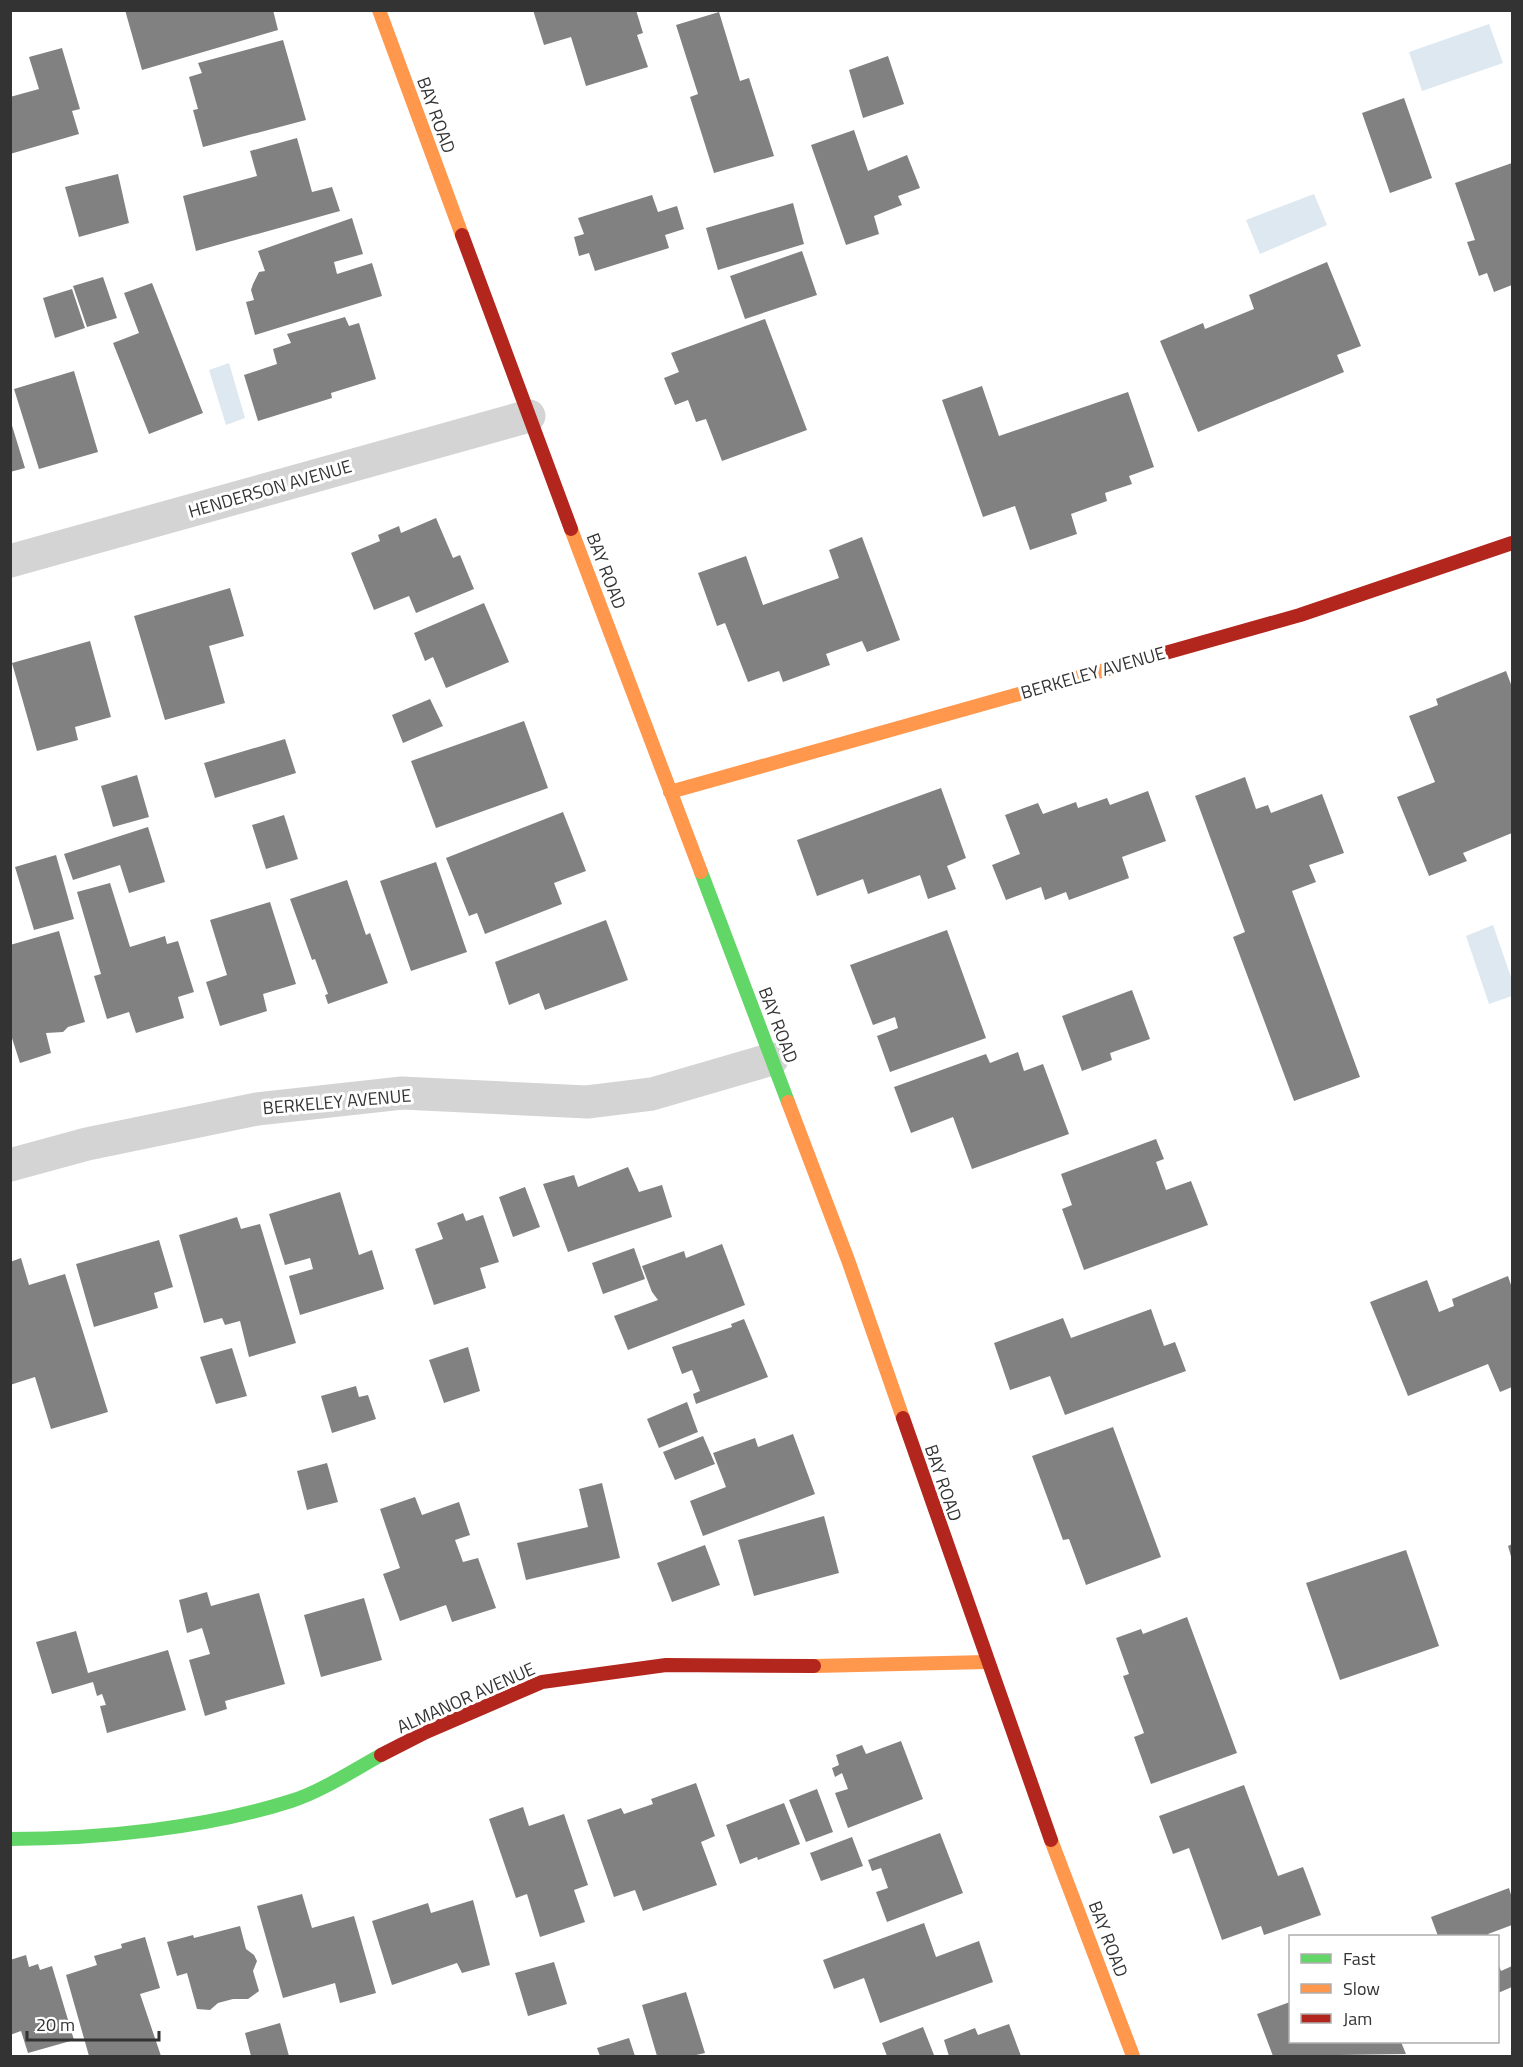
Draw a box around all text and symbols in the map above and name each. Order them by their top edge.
street label: BAY ROAD [410,73,463,157]
street label: HENDERSON AVENUE [185,452,355,525]
street label: BAY ROAD [580,529,633,613]
street label: BERKELEY AVENUE [1018,639,1168,706]
street label: BAY ROAD [752,983,805,1067]
street label: BERKELEY AVENUE [262,1082,412,1121]
street label: BAY ROAD [918,1441,969,1525]
street label: ALMANOR AVENUE [392,1655,539,1740]
street label: BAY ROAD [1082,1897,1135,1981]
legend [1289,1935,1499,2043]
text: Fast [1343,1945,1376,1972]
text: Slow [1343,1975,1380,2002]
scale bar [27,2004,159,2042]
text: Jam [1343,2005,1372,2032]
text: 20 m [36,2011,75,2038]

